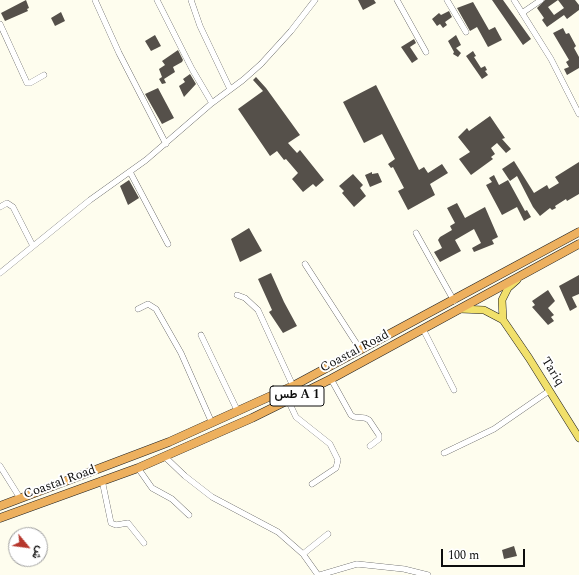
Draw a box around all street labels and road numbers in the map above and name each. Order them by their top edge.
street label: Coastal Road [318,327,392,377]
street label: Tariq [537,355,567,389]
road number: طس A 1 [270,386,324,406]
street label: Coastal Road [22,463,98,503]

